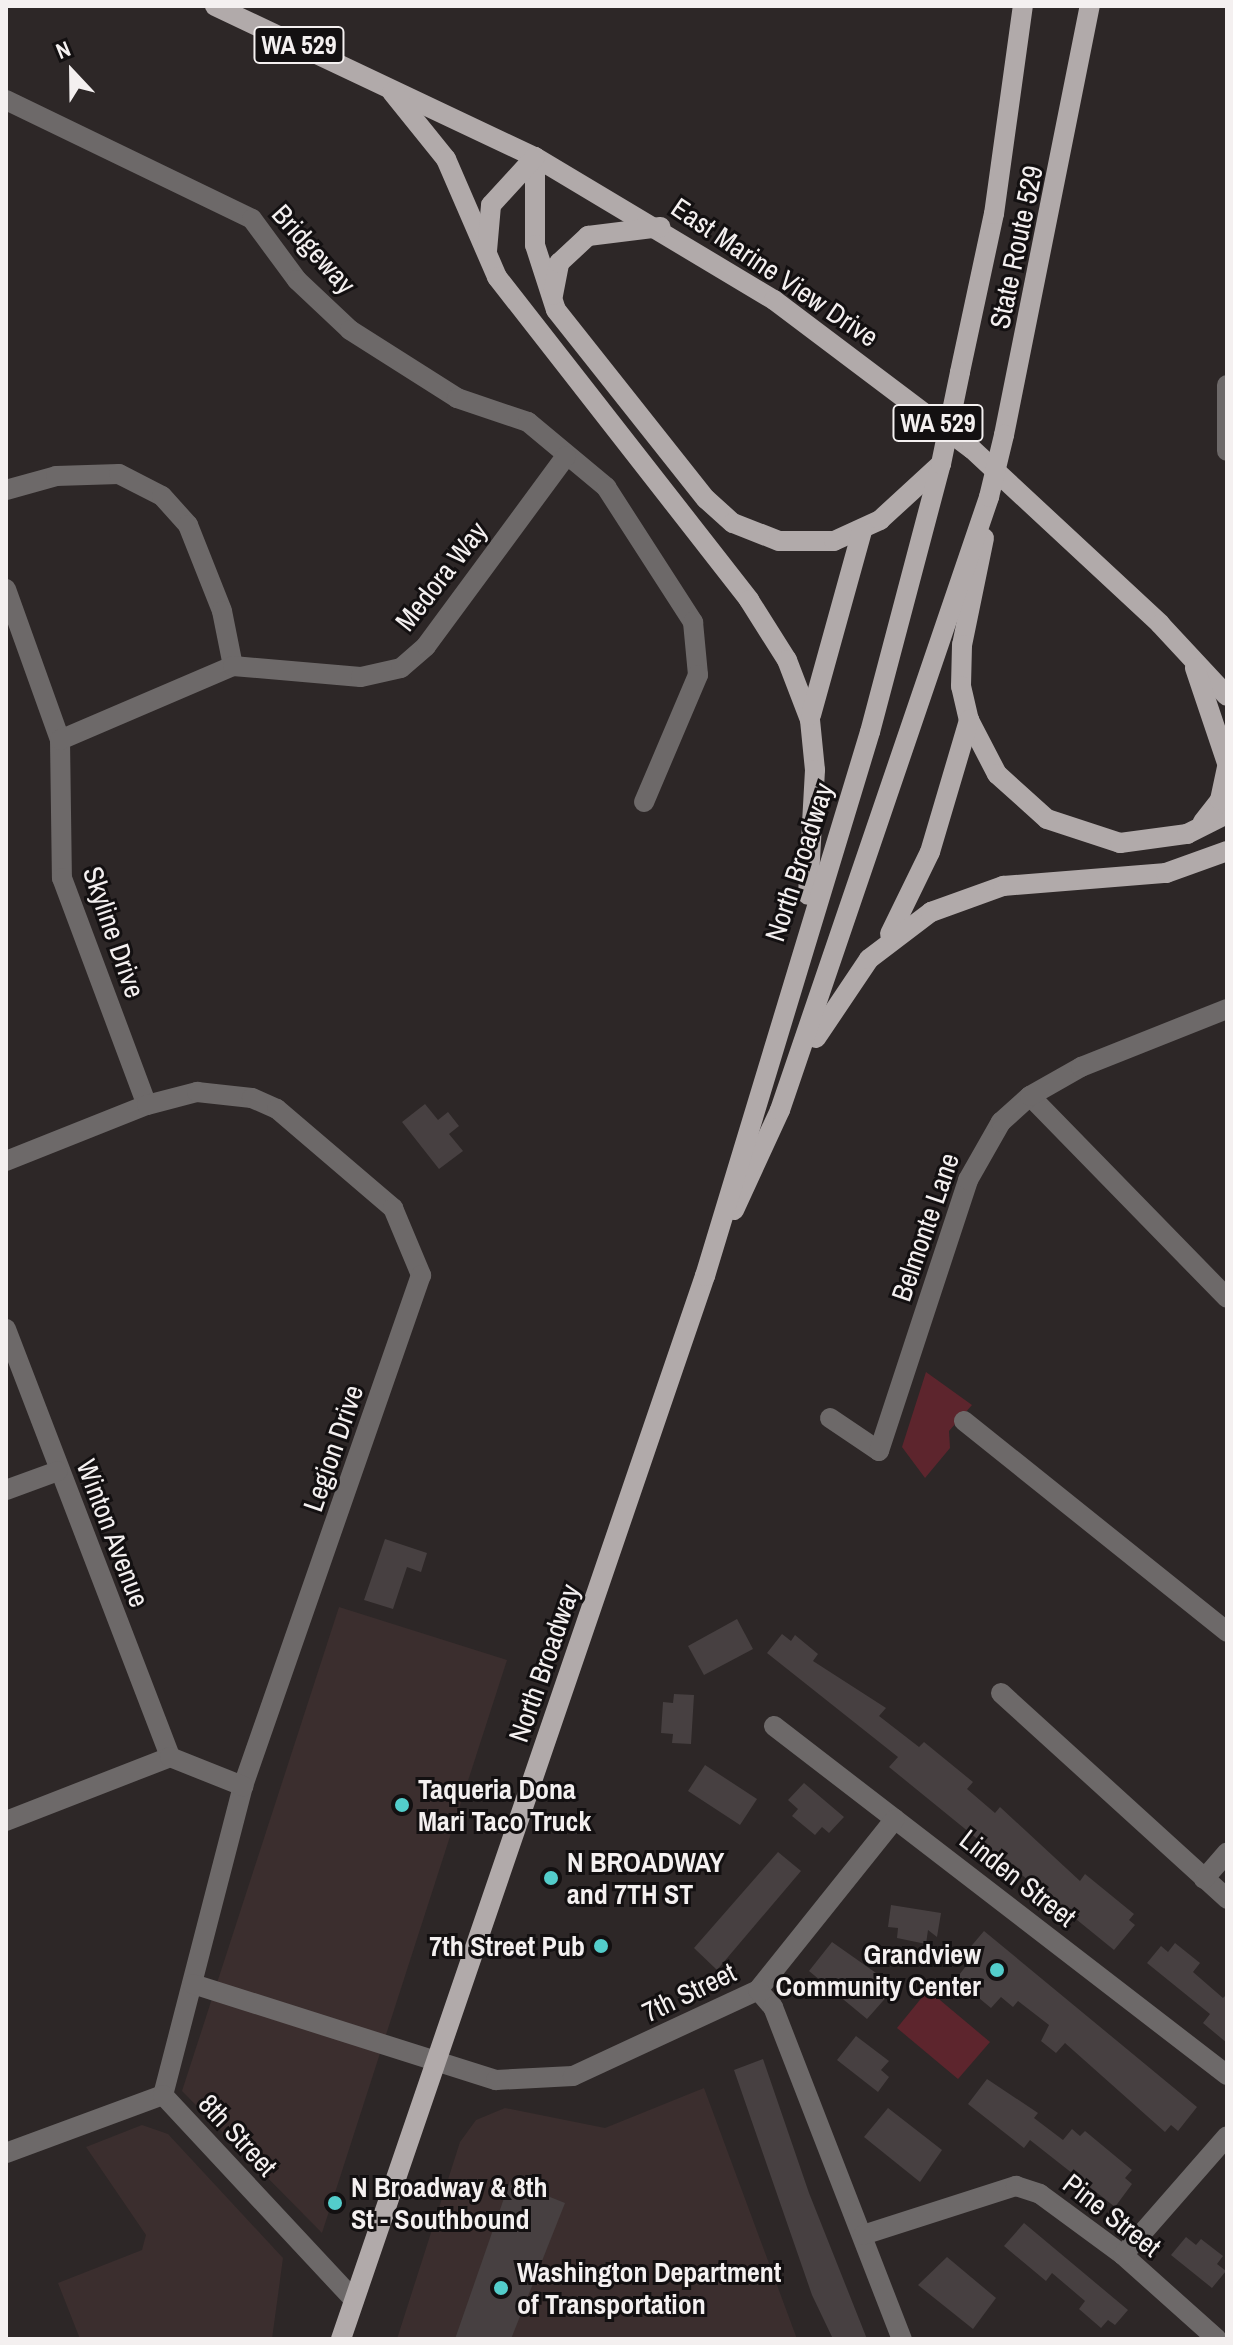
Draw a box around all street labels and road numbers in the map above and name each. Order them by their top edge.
road number: WA 529 [253,23,345,67]
street label: State Route 529 [982,162,1050,332]
street label: East Marine View Drive [665,190,885,354]
street label: Bridgeway [265,197,363,301]
road number: WA 529 [892,401,984,445]
street label: Medora Way [388,515,494,637]
street label: North Broadway [758,779,840,945]
street label: Skyline Drive [76,862,152,1002]
street label: Belmonte Lane [884,1149,966,1305]
street label: Legion Drive [296,1380,370,1516]
street label: Winton Avenue [69,1454,157,1612]
street label: North Broadway [501,1580,587,1746]
street label: Linden Street [953,1822,1083,1934]
street label: 7th Street [637,1955,741,2029]
street label: 8th Street [192,2087,284,2183]
street label: Pine Street [1056,2166,1168,2264]

